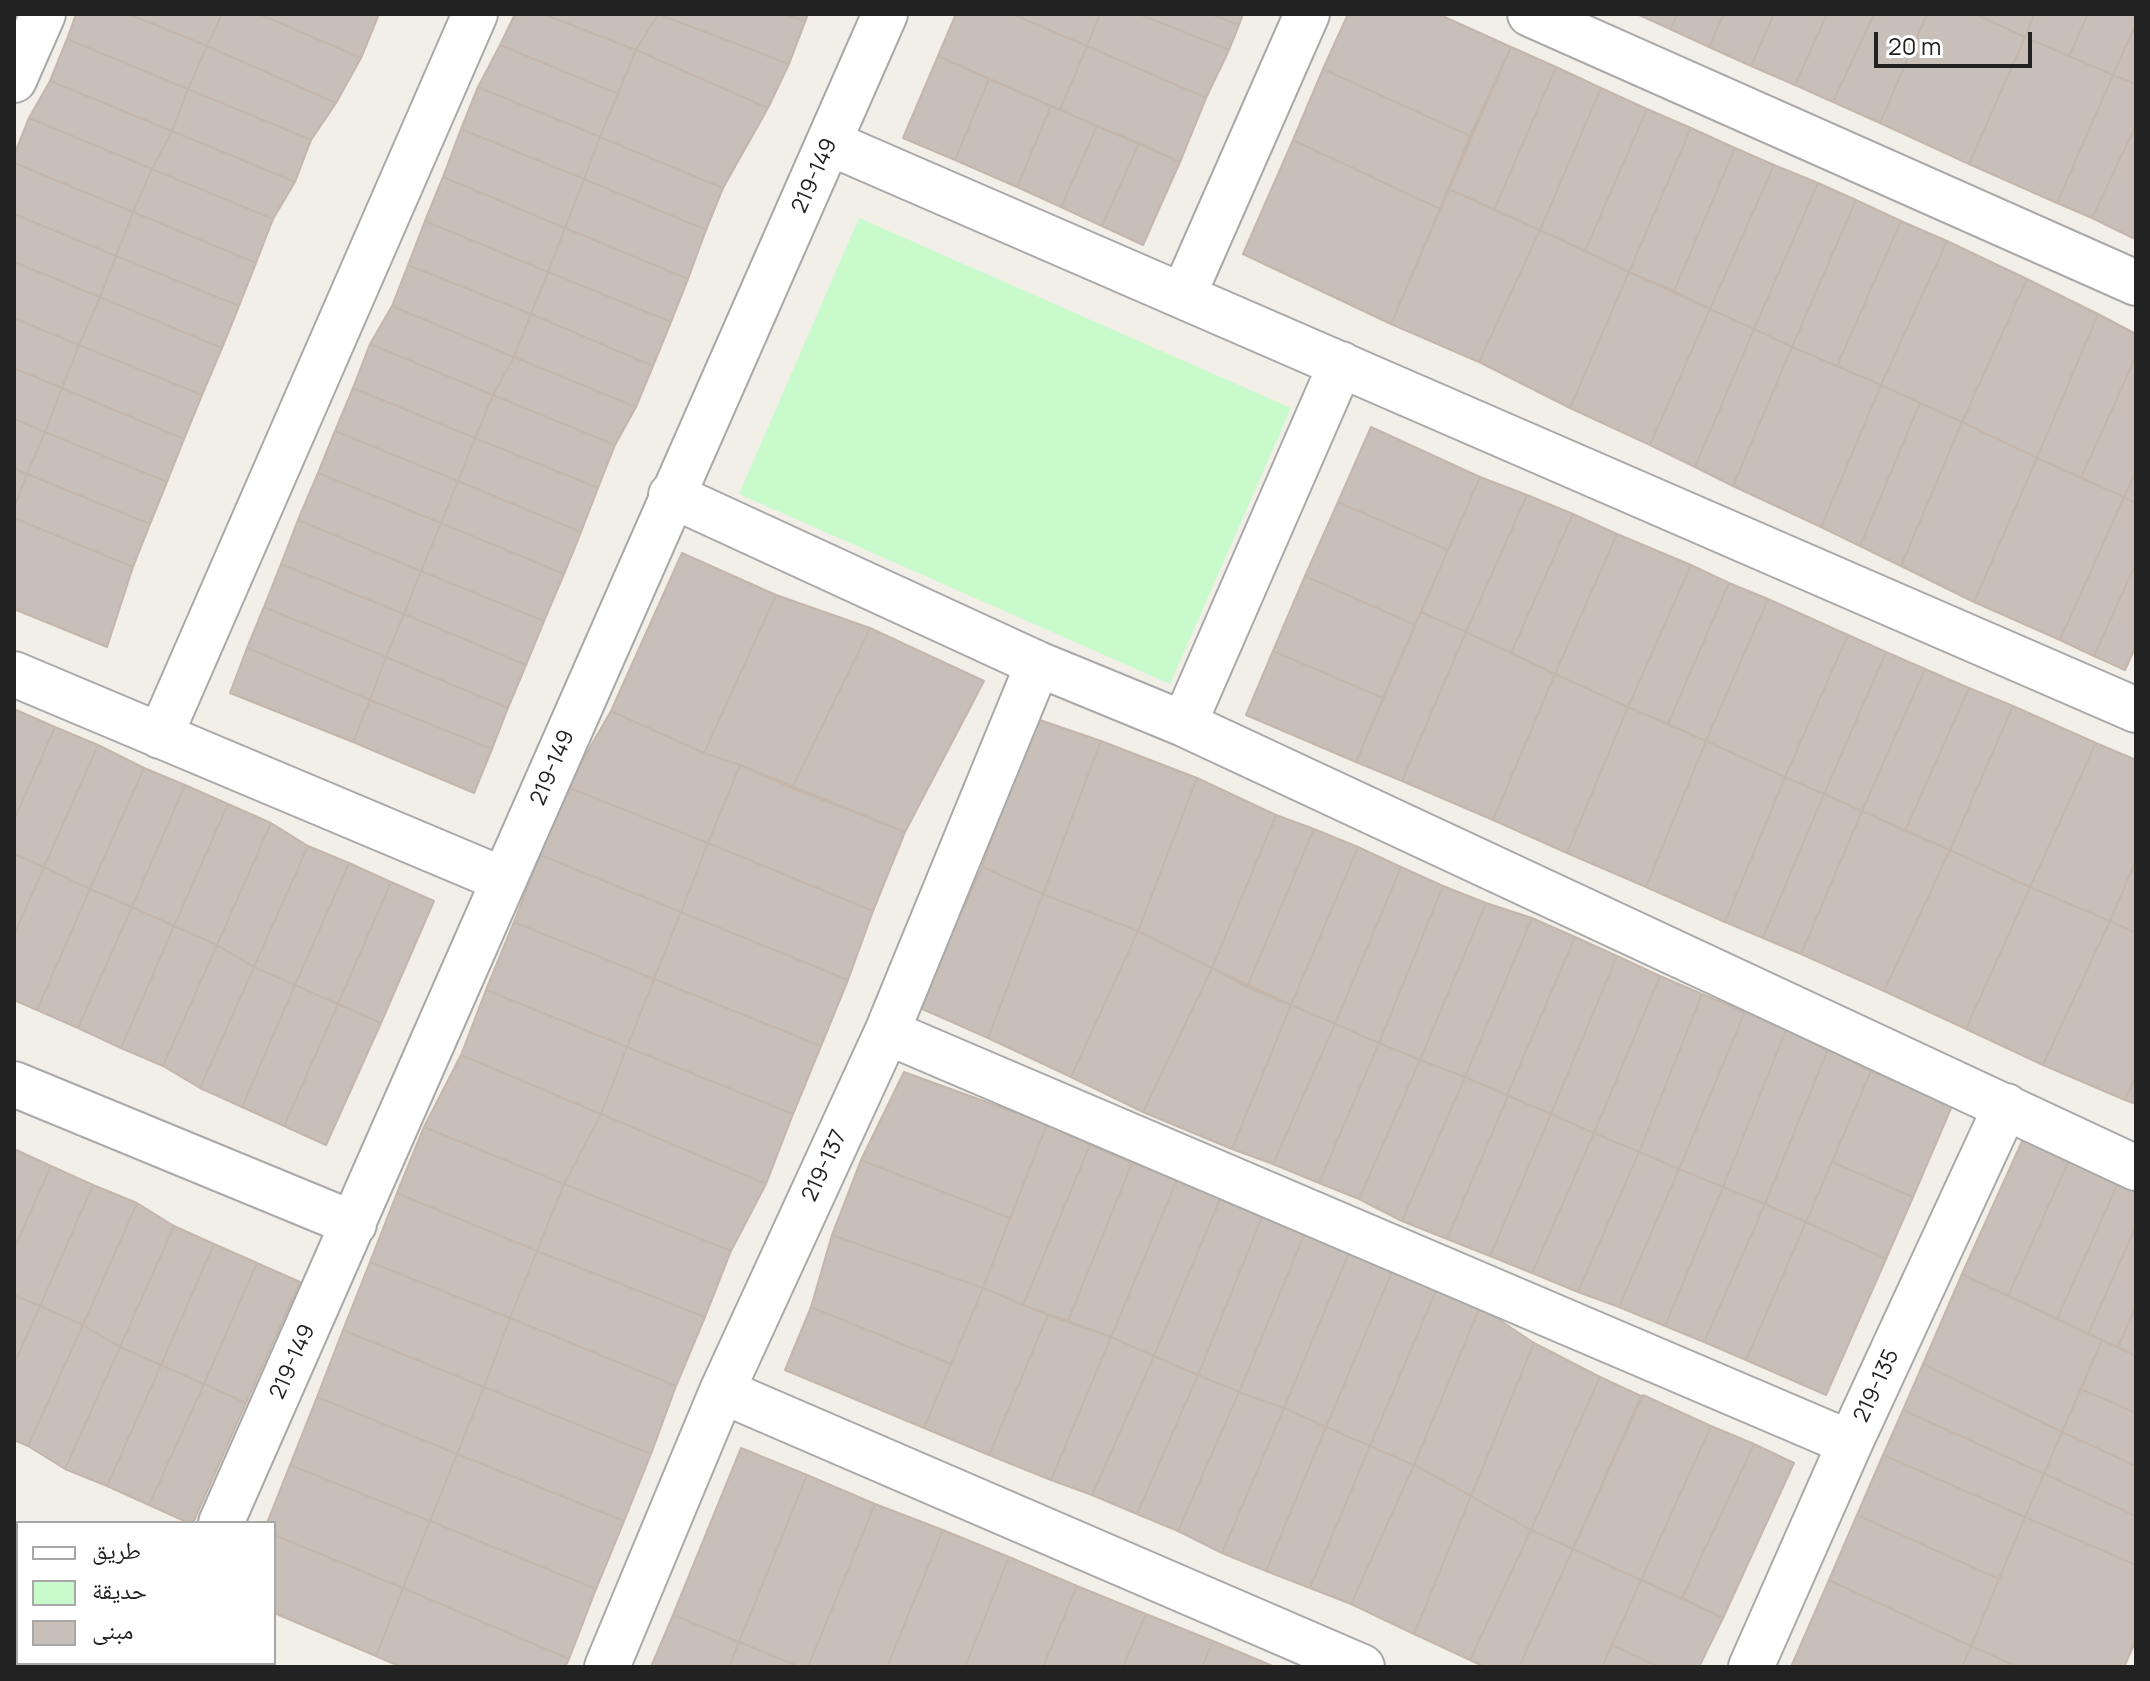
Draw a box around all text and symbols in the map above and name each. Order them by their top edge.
scale bar [1878,16,2036,66]
text: 20 m [1888,29,1941,62]
street label: 219-149 [787,135,843,217]
street label: 219-149 [525,726,581,810]
street label: 219-137 [797,1126,853,1206]
street label: 219-149 [265,1321,321,1403]
street label: 219-135 [1849,1345,1905,1427]
legend [16,1521,276,1665]
text: طريق [92,1533,141,1566]
text: حديقة [92,1573,147,1606]
text: مبنى [92,1613,133,1646]

